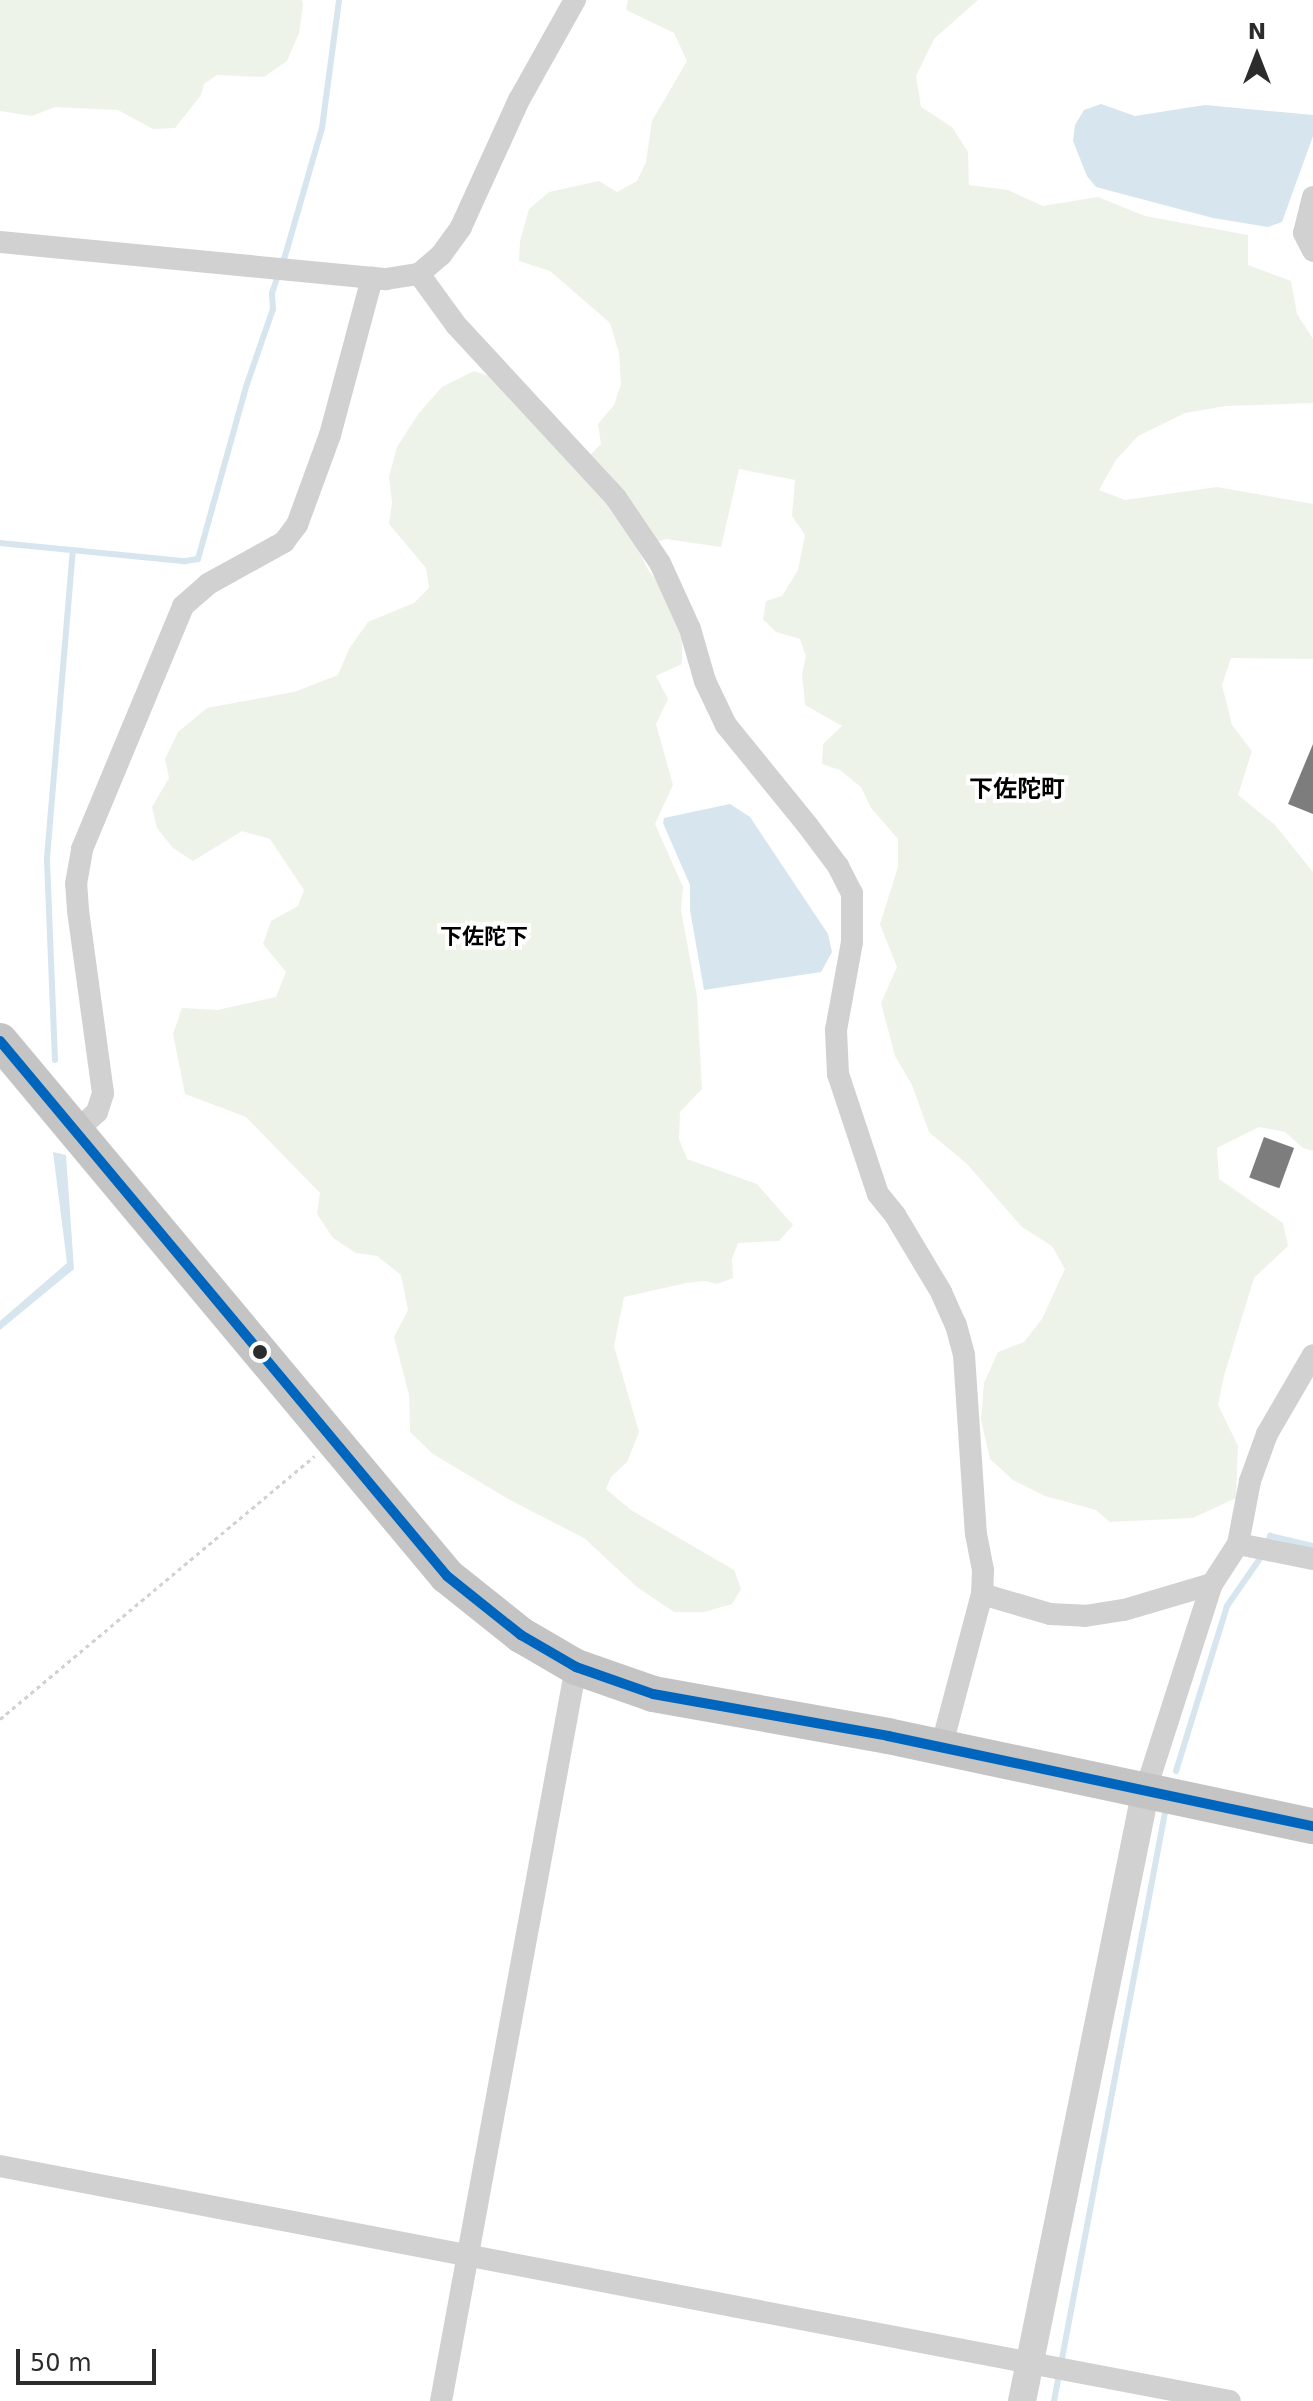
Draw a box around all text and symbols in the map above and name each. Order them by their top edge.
north arrow [1217,16,1297,96]
text: N [1248,19,1266,44]
district label: 下佐陀町 [969,776,1065,804]
district label: 下佐陀下 [440,924,528,950]
unlabelled marker [252,1344,268,1360]
scale bar [20,2333,160,2383]
text: 50 m [30,2349,92,2377]

